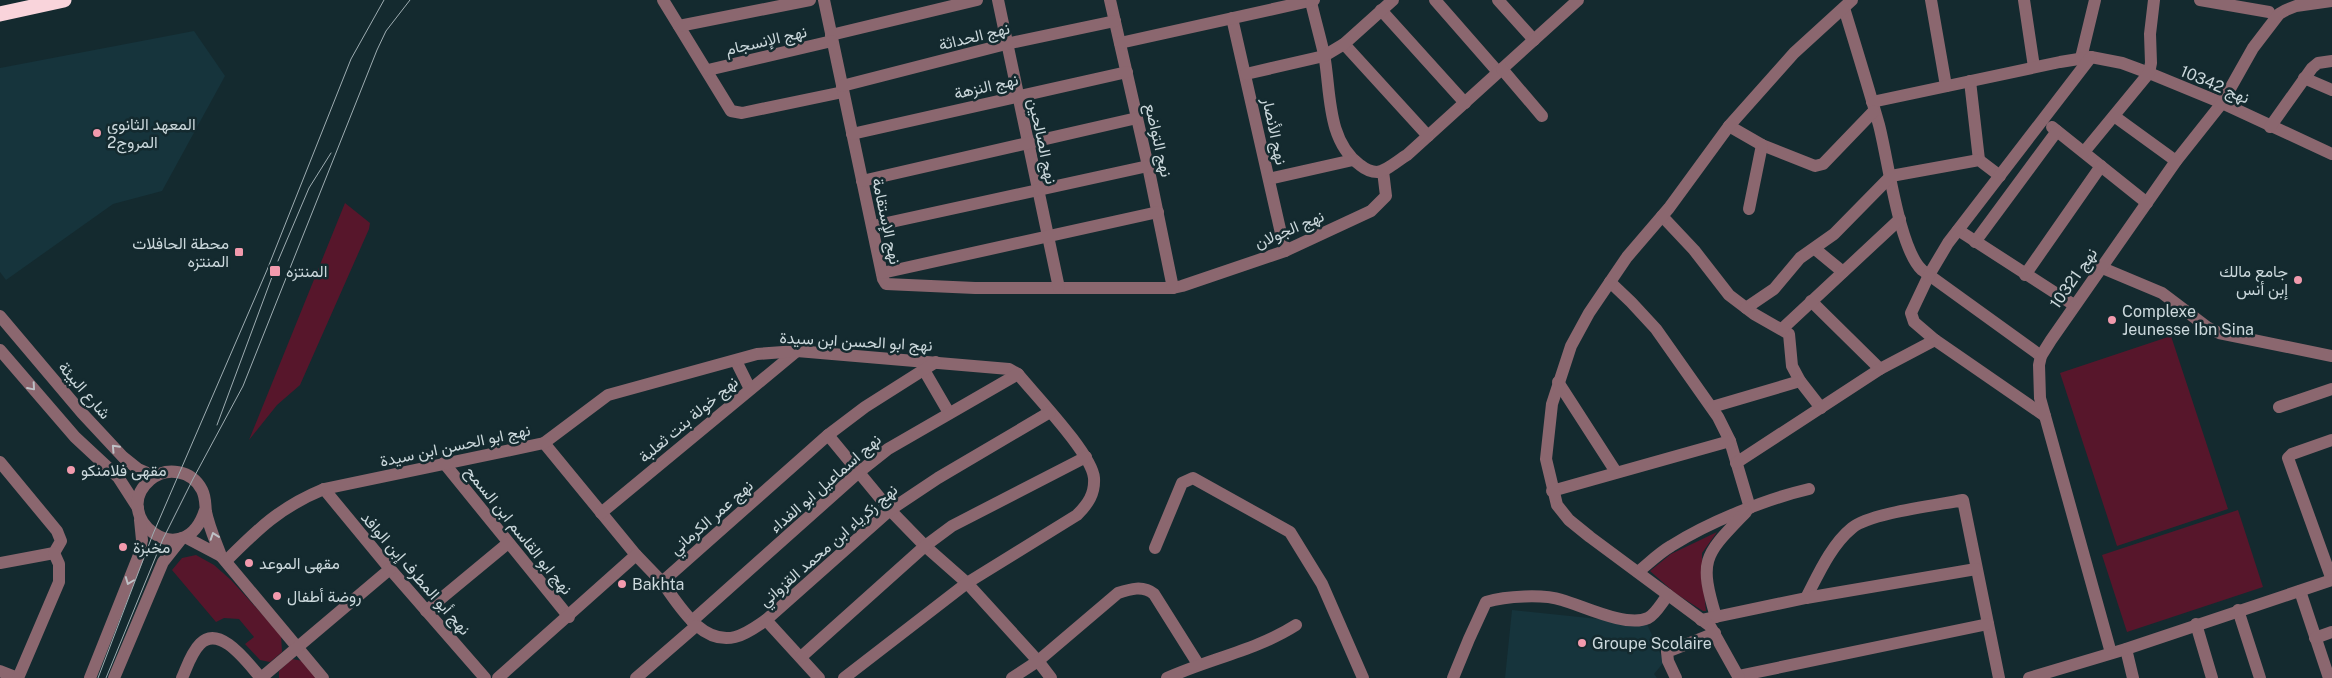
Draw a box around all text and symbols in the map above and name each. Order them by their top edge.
street label: نهج الحداثة [937,19,1012,56]
street label: نهج الإنسجام [724,22,809,61]
street label: نهج 10342 [2177,61,2252,109]
street label: نهج النزهة [952,70,1021,105]
street label: نهج الأنصار [1256,95,1291,167]
street label: نهج الصالحين [1022,97,1061,186]
street label: نهج التواضع [1139,101,1176,179]
place label: المعهد الثانوي المروج2 [107,115,196,154]
marker: المعهد الثانوي المروج2 [91,127,103,139]
street label: نهج الإستقامة [866,176,905,267]
street label: نهج الجولان [1252,206,1328,254]
place label: محطة الحافلات المنتزه [132,234,229,272]
street label: نهج 10321 [2046,244,2103,313]
marker: محطة الحافلات المنتزه [233,246,245,258]
place label: المنتزه [286,262,327,282]
place label: جامع مالك إبن أنس [2219,262,2288,300]
marker: المنتزه [268,264,282,278]
marker: جامع مالك إبن أنس [2292,274,2304,286]
place label: Complexe Jeunesse Ibn Sina [2122,302,2254,339]
marker: Complexe Jeunesse Ibn Sina [2106,314,2118,326]
street label: نهج ابو الحسن ابن سيدة [779,328,933,357]
street label: شارع البيئة [53,358,115,424]
street label: نهج خولة بنت ثعلبة [635,372,743,468]
one-way arrow [26,381,35,390]
street label: نهج ابو الحسن ابن سيدة [378,420,532,473]
street label: نهج اسماعيل ابو الفداء [766,430,886,538]
one-way arrow [112,445,121,454]
place label: مقهى فلامنكو [81,461,167,481]
street label: نهج ابو القاسم ابن السمح [459,462,576,600]
marker: مقهى فلامنكو [65,464,77,476]
street label: نهج عمر الكرماني [666,476,759,562]
street label: نهج زكرياء ابن محمد القزواني [755,480,904,614]
street label: نهج أبو المطرف إبن الوافد [355,508,474,640]
one-way arrow [209,532,219,541]
place label: مخبزة [133,538,170,558]
marker: مخبزة [117,541,129,553]
place label: مقهى الموعد [259,554,340,574]
marker: مقهى الموعد [243,557,255,569]
place label: Bakhta [632,575,684,594]
one-way arrow [125,576,135,585]
marker: Bakhta [616,578,628,590]
place label: روضة أطفال [287,587,361,607]
marker: روضة أطفال [271,590,283,602]
place label: Groupe Scolaire [1592,634,1712,653]
marker: Groupe Scolaire [1576,637,1588,649]

